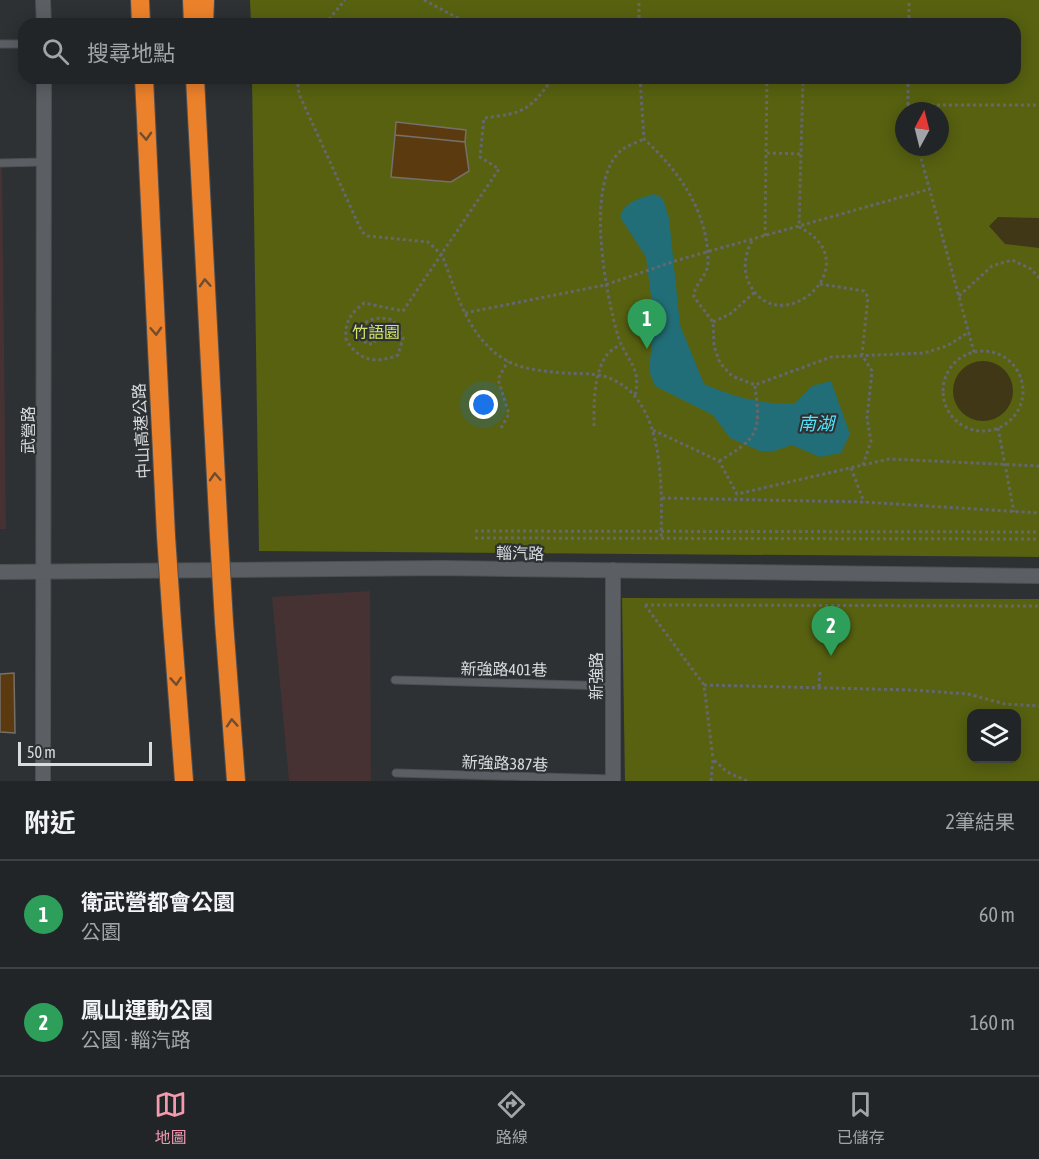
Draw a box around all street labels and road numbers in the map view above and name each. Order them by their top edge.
street label: 中山高速公路 [129,383,153,479]
street label: 武營路 [19,406,37,454]
street label: 輜汽路 [496,544,544,562]
street label: 新強路 [587,652,605,700]
street label: 新強路401巷 [461,659,547,679]
street label: 新強路387巷 [461,752,549,774]

